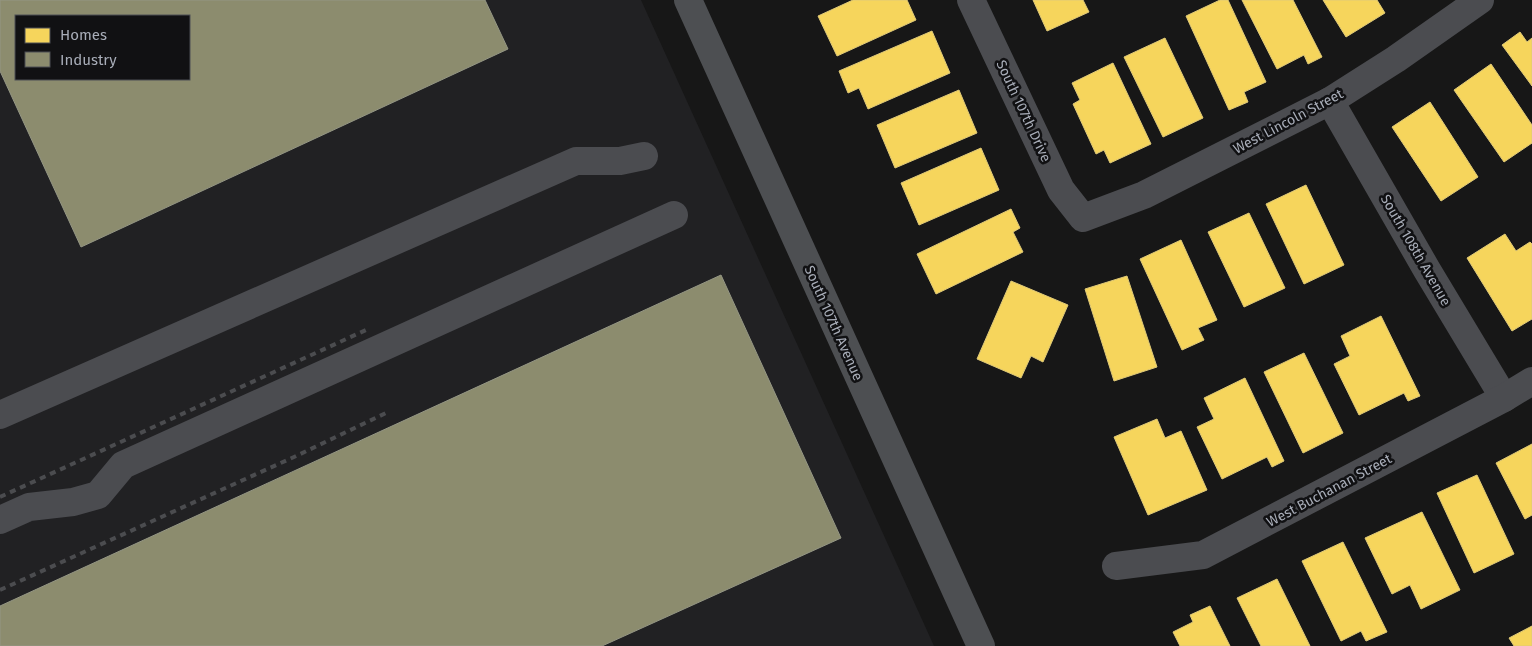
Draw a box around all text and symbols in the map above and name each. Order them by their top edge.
legend [15,15,190,80]
text: Homes [60,26,107,44]
text: Industry [60,51,117,69]
street label: South 107th Drive [992,58,1055,165]
street label: West Lincoln Street [1230,85,1347,158]
street label: South 108th Avenue [1377,191,1454,309]
street label: South 107th Avenue [801,263,867,383]
street label: West Buchanan Street [1264,450,1396,531]

